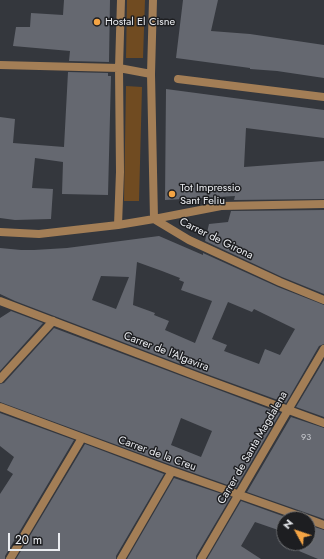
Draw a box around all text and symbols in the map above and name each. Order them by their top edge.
place label: Hostal El Cisne [105,15,175,29]
marker: Hostal El Cisne [92,17,102,27]
place label: Tot Impressio Sant Feliu [180,181,241,207]
marker: Tot Impressio Sant Feliu [167,189,177,199]
street label: Carrer de Girona [177,215,255,263]
street label: Carrer de l'Algavira [122,330,210,374]
street label: Carrer de Santa Magdalena [215,389,291,507]
house number: 93 [301,433,311,443]
street label: Carrer de la Creu [116,434,198,474]
north arrow [276,511,316,551]
text: N [279,515,297,532]
scale bar [10,525,62,551]
text: 20 m [15,531,42,549]

